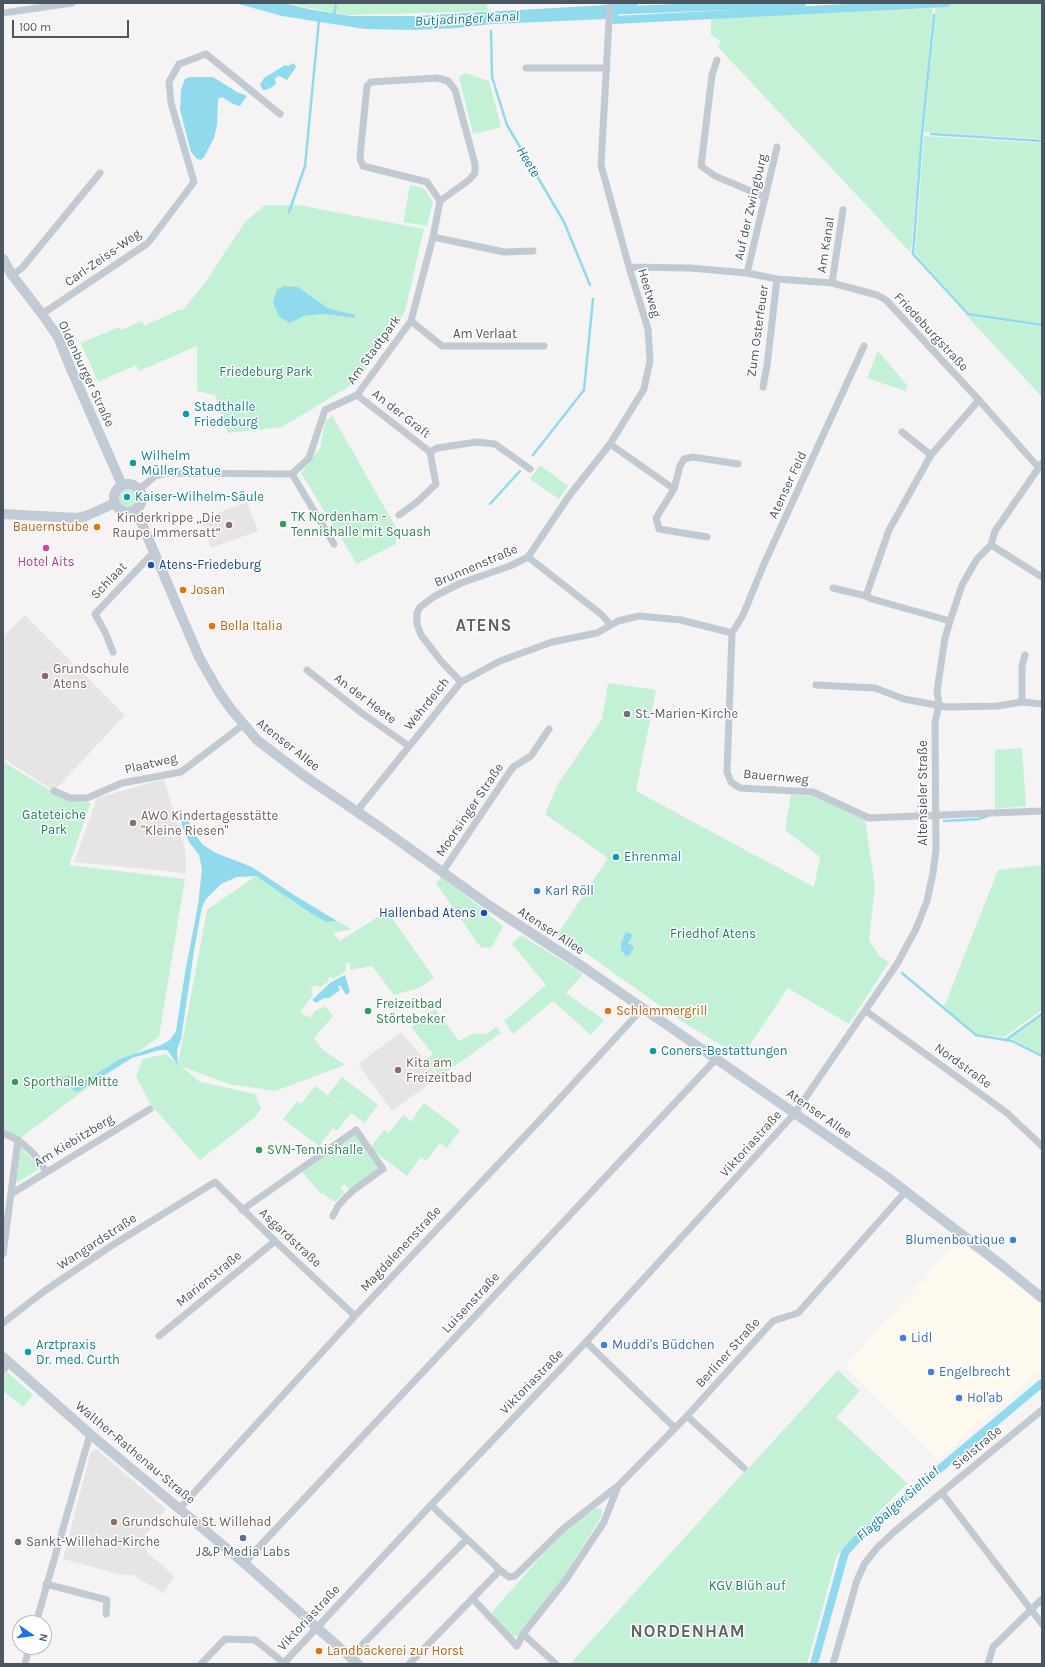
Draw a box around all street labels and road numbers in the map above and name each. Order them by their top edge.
street label: Auf der Zwingburg [731,152,771,262]
street label: Am Kanal [814,216,838,274]
street label: Carl-Zeiss-Weg [62,226,144,290]
street label: Heetweg [634,267,664,319]
street label: Zum Osterfeuer [744,284,772,378]
street label: Friedeburgstraße [890,289,972,375]
street label: Am Stadtpark [344,312,404,388]
street label: Oldenburger Straße [55,318,117,430]
street label: Am Verlaat [453,326,517,342]
street label: An der Graft [369,386,433,442]
street label: Atenser Feld [766,449,810,521]
street label: Brunnenstraße [432,541,520,591]
street label: Schlaat [88,559,130,603]
street label: An der Heete [331,670,399,728]
street label: Wehrdeich [401,675,453,733]
street label: Atenser Allee [253,715,323,775]
street label: Altensieler Straße [915,740,931,846]
street label: Plaatweg [123,750,179,778]
street label: Moorsinger Straße [433,760,507,860]
street label: Bauernweg [743,766,809,788]
street label: Atenser Allee [515,904,587,958]
street label: Nordstraße [931,1040,995,1092]
street label: Atenser Allee [783,1086,855,1142]
street label: Viktoriastraße [717,1107,785,1181]
street label: Am Kiebitzberg [31,1111,117,1171]
street label: Magdalenenstraße [357,1203,445,1295]
street label: Asgardstraße [256,1205,324,1271]
street label: Wangardstraße [54,1211,140,1273]
street label: Marienstraße [173,1248,245,1310]
street label: Luisenstraße [439,1269,503,1337]
street label: Berliner Straße [693,1315,763,1391]
street label: Viktoriastraße [497,1346,567,1418]
street label: Walther-Rathenau-Straße [72,1398,198,1508]
street label: Sielstraße [949,1423,1005,1473]
street label: Viktoriastraße [274,1582,344,1654]

